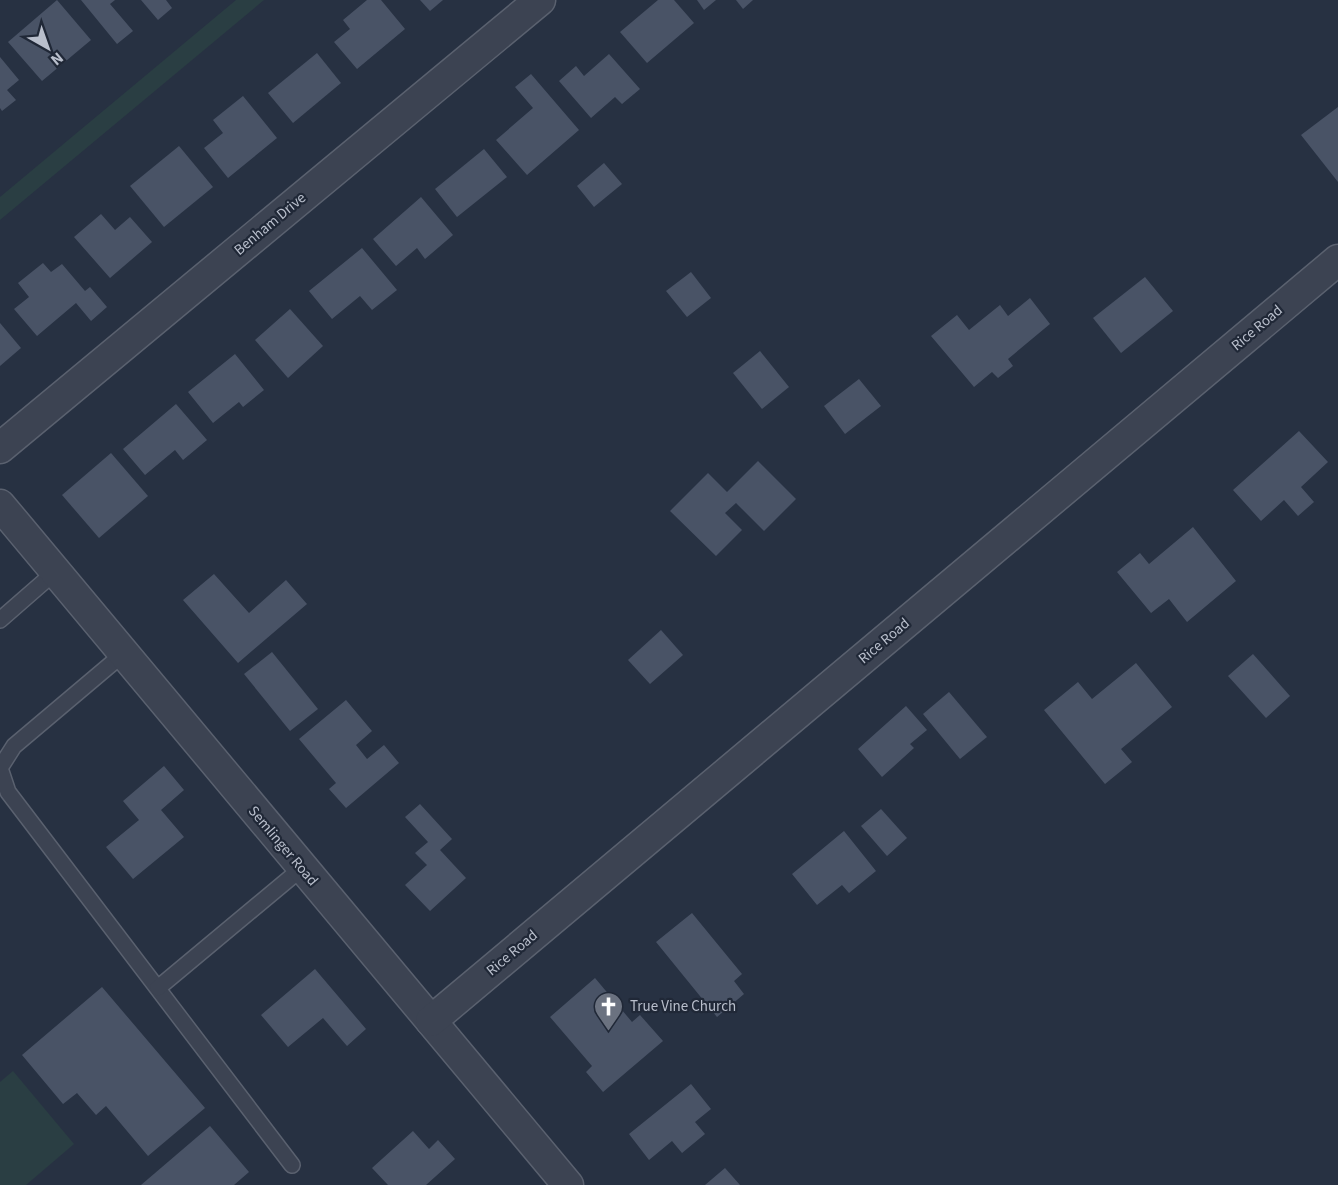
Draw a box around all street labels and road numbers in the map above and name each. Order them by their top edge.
street label: Benham Drive [229,188,311,260]
street label: Rice Road [1227,300,1287,356]
street label: Rice Road [854,613,914,669]
street label: Semlinger Road [243,801,323,891]
street label: Rice Road [482,925,542,981]

